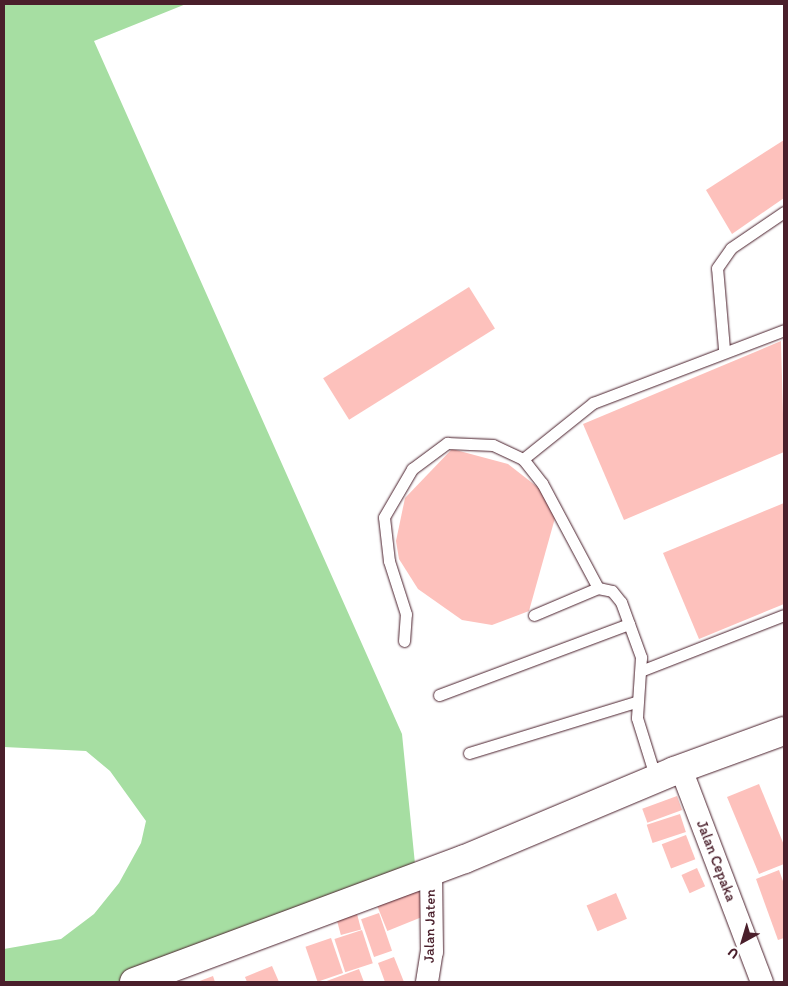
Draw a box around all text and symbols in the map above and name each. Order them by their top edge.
street label: Jalan Cepaka [692,818,740,904]
street label: Jalan Jaten [420,889,440,963]
north arrow [718,916,768,966]
text: U [724,944,742,963]

